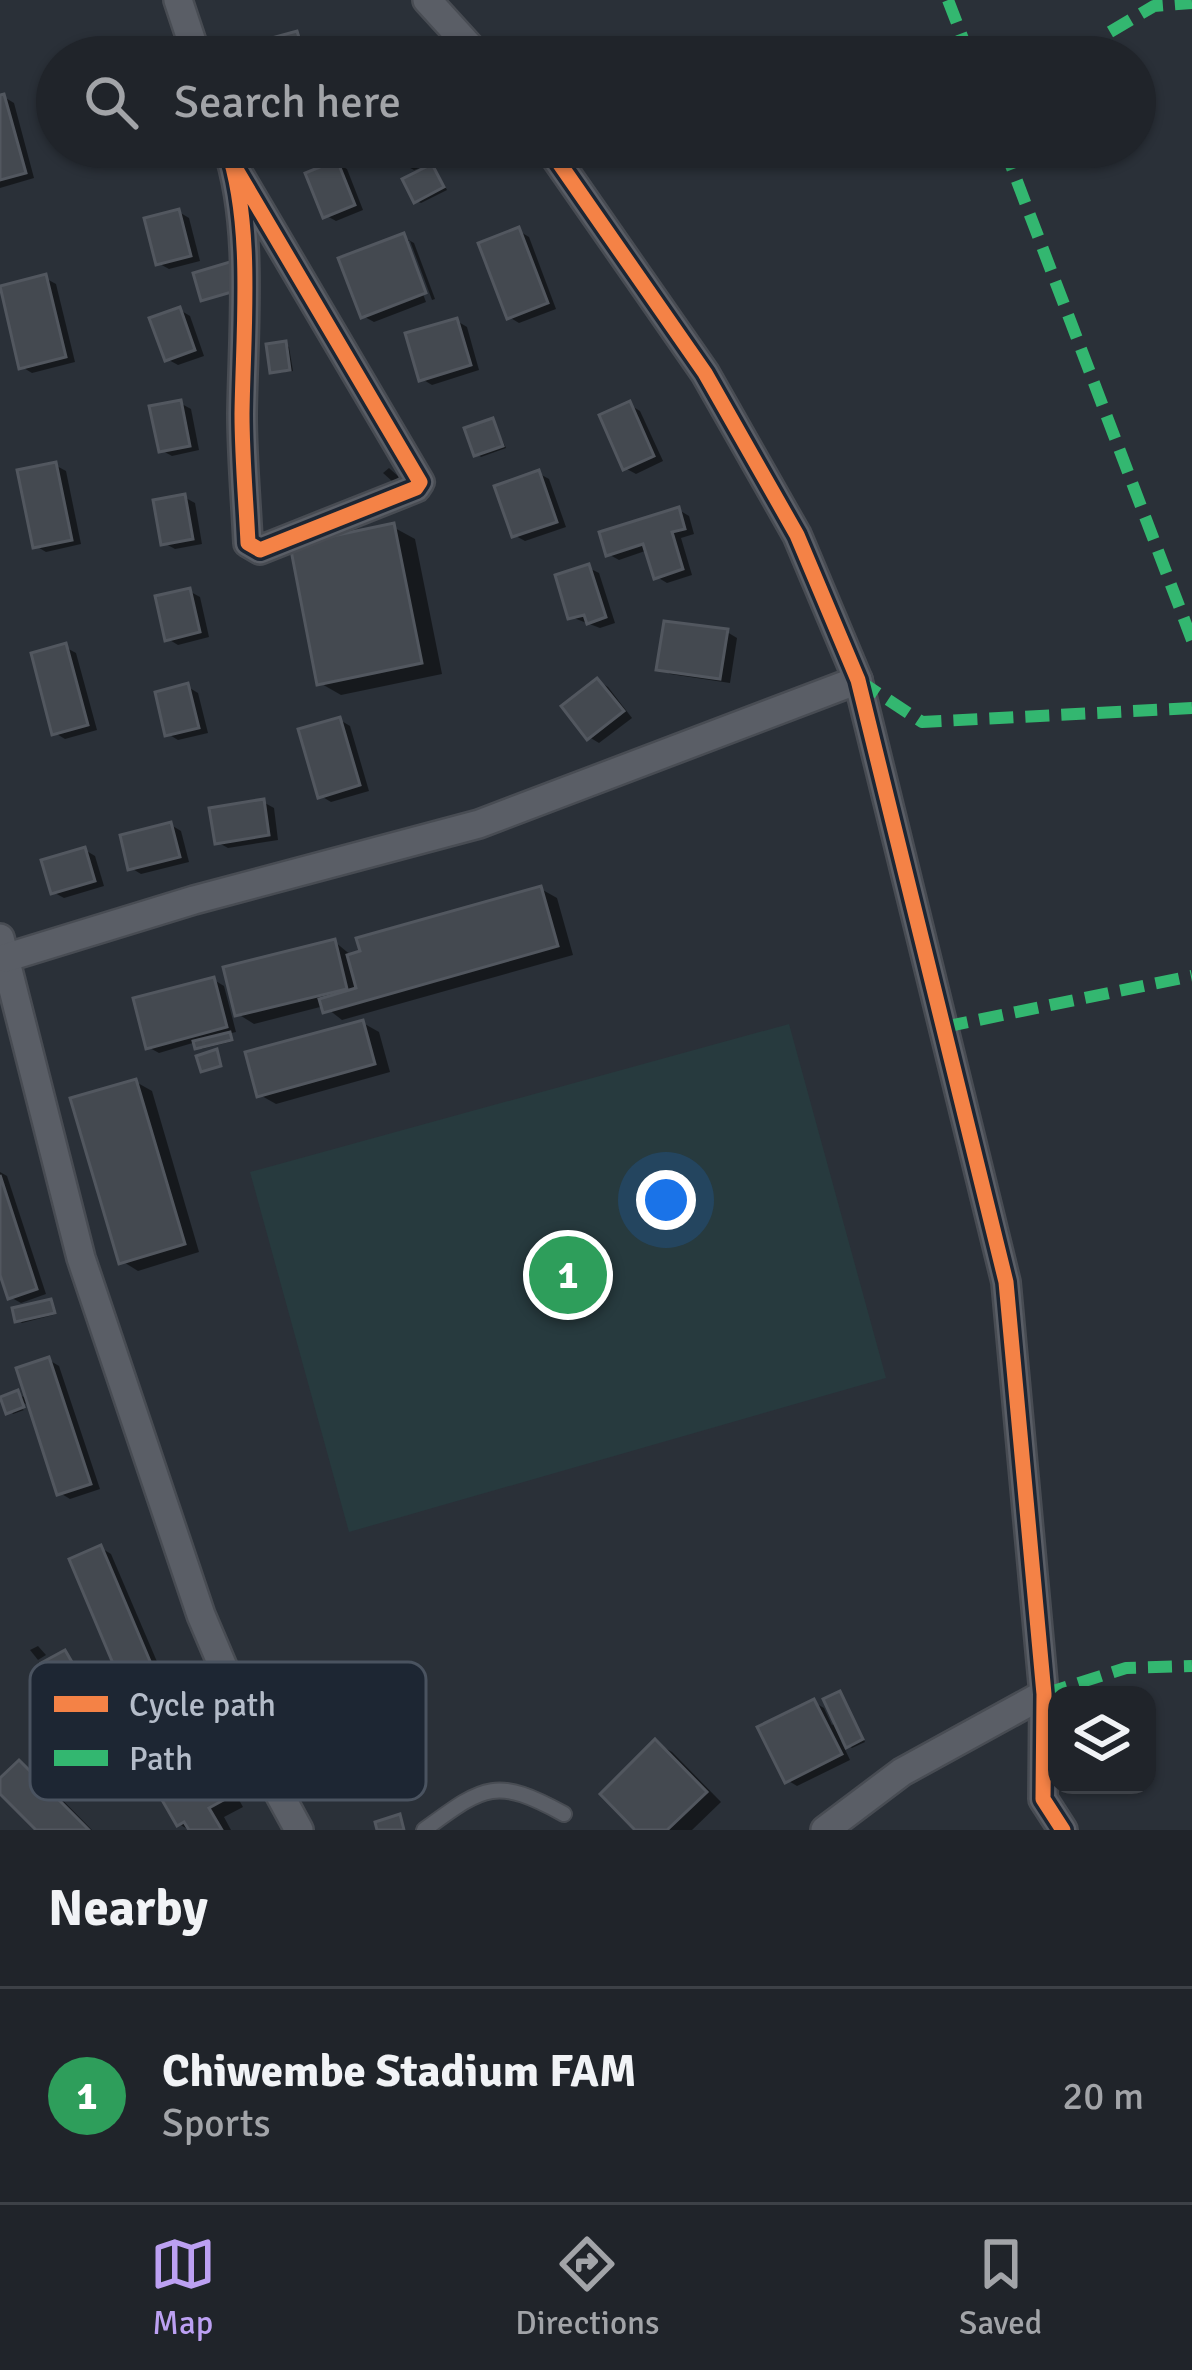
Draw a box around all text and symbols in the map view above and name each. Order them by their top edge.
search box [36,36,1156,168]
icon: search [78,69,144,135]
text: Search here [174,75,401,130]
your location [636,1170,696,1230]
pin: 1 [529,1230,607,1320]
legend [30,1662,426,1800]
text: Cycle path [129,1685,276,1726]
map controls [1048,1686,1156,1794]
button: layers [1048,1686,1156,1794]
text: Path [129,1739,193,1780]
text: Nearby [48,1877,208,1940]
text: Chiwembe Stadium FAM [162,2044,637,2099]
text: 1 [76,2072,98,2120]
text: 20 m [1062,2072,1144,2120]
text: Sports [162,2099,271,2147]
tab: Map [150,2231,216,2344]
tab: Directions [515,2231,660,2344]
tab: Saved [959,2231,1042,2344]

